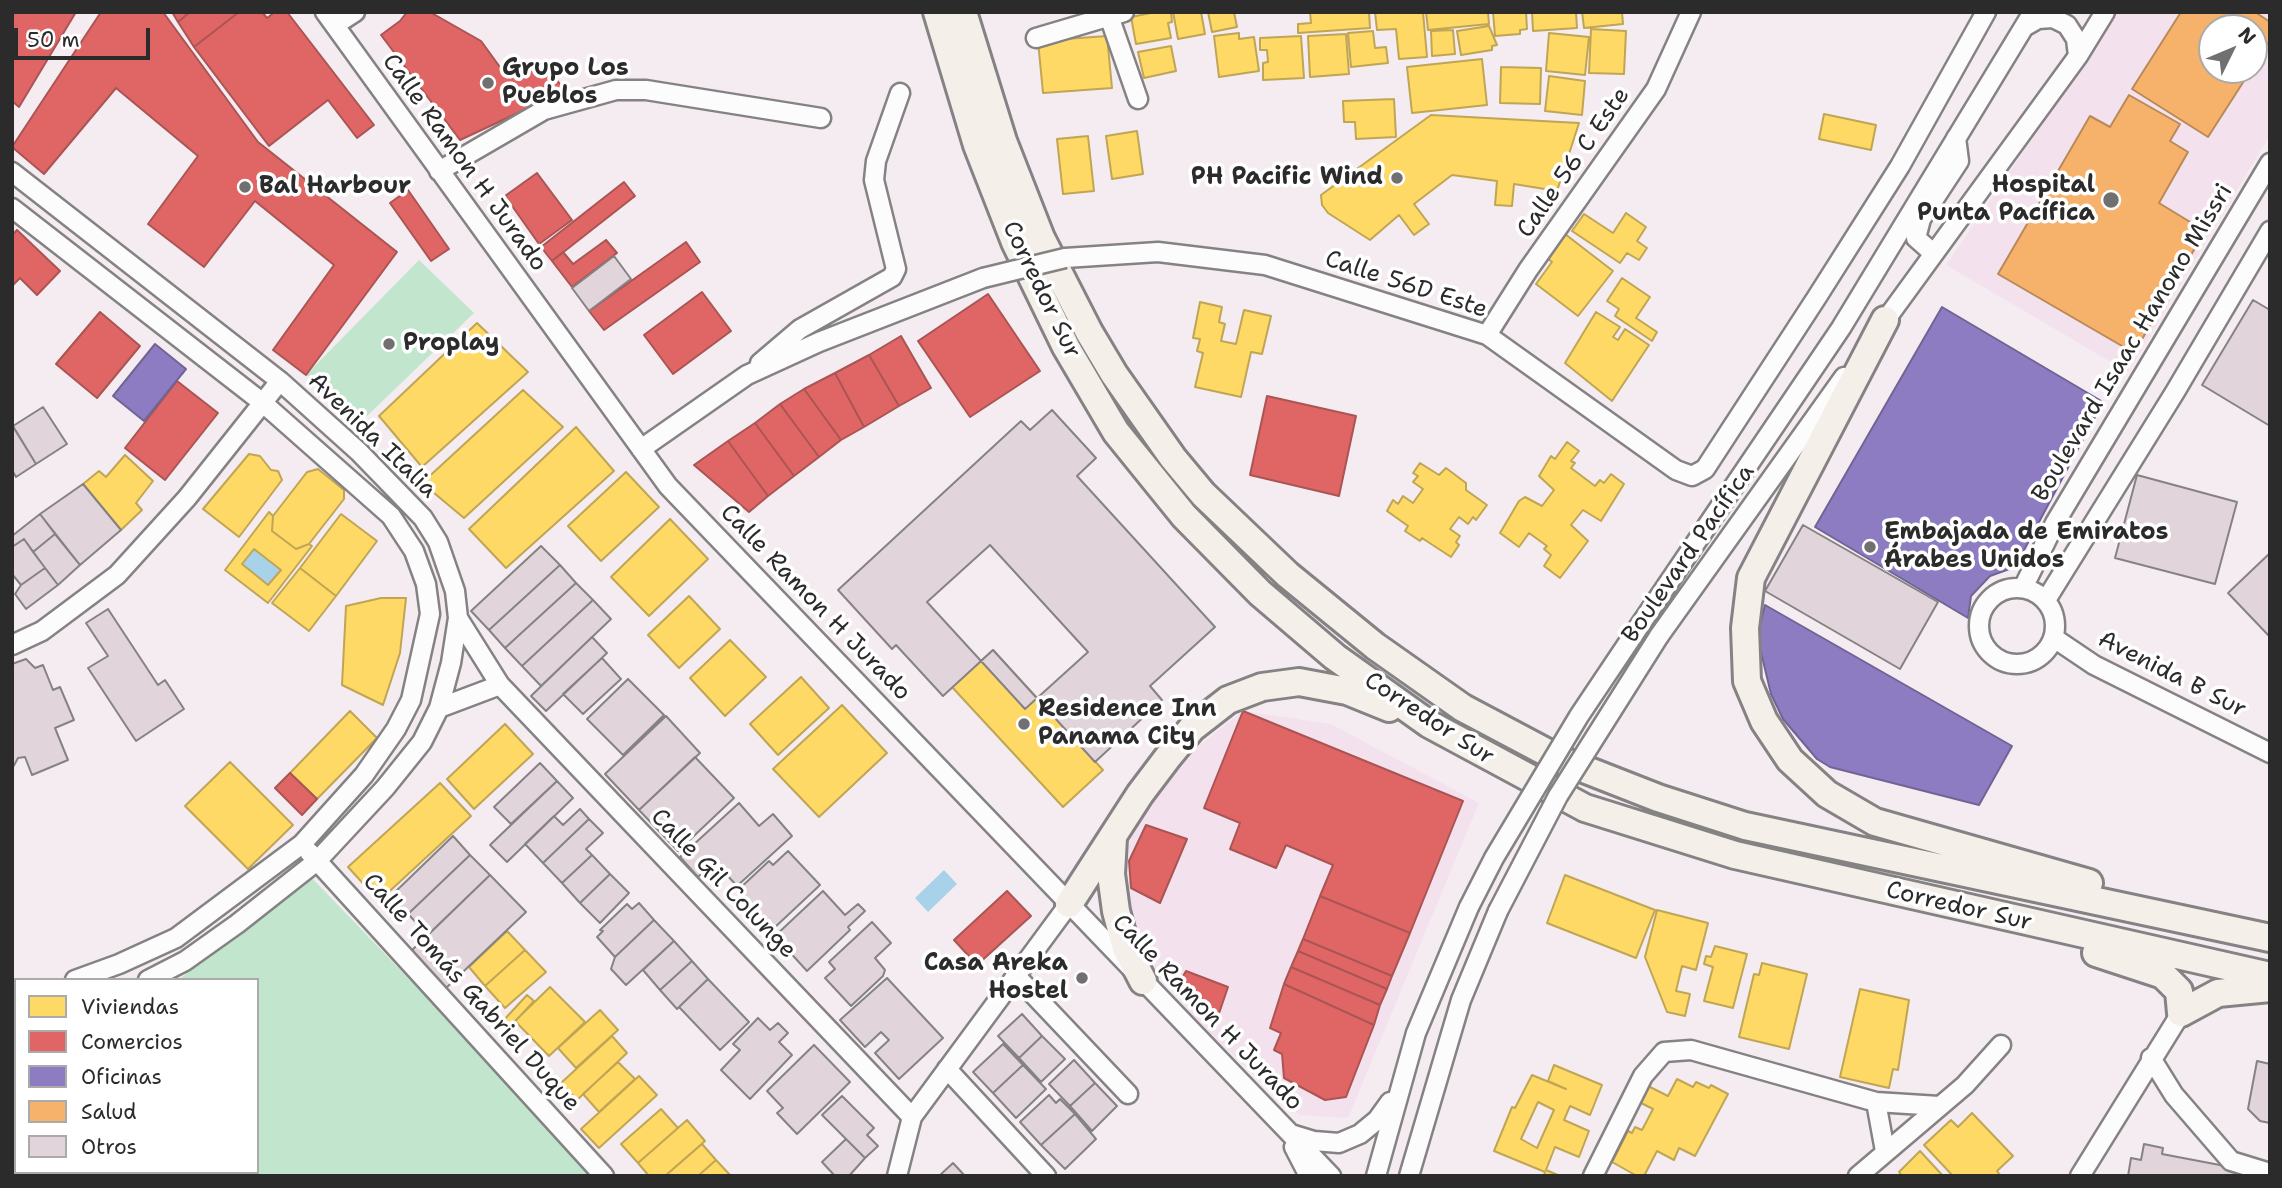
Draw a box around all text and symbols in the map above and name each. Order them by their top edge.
scale bar [18,14,154,58]
north arrow [2198,14,2268,84]
text: N [2233,22,2262,50]
text: 50 m [27,26,80,54]
street label: Calle Ramon H Jurado [375,49,553,277]
place label: Grupo Los Pueblos [502,55,629,111]
marker: Grupo Los Pueblos [480,75,496,91]
street label: Calle 56 C Este [1512,82,1636,244]
place label: PH Pacific Wind [1191,164,1383,192]
marker: PH Pacific Wind [1389,170,1405,186]
place label: Hospital Punta Pacífica [1917,172,2095,228]
place label: Bal Harbour [259,173,411,201]
marker: Bal Harbour [237,179,253,195]
street label: Boulevard Isaac Hanono Missri [2027,179,2239,507]
marker: Hospital Punta Pacífica [2101,190,2121,210]
street label: Corredor Sur [995,217,1087,363]
street label: Calle 56D Este [1321,245,1491,325]
place label: Proplay [403,330,499,358]
marker: Proplay [381,336,397,352]
street label: Avenida Italia [302,367,442,505]
street label: Boulevard Pacífica [1617,459,1761,649]
street label: Calle Ramon H Jurado [714,499,916,707]
place label: Embajada de Emiratos Árabes Unidos [1884,519,2168,575]
marker: Embajada de Emiratos Árabes Unidos [1862,539,1878,555]
street label: Avenida B Sur [2093,625,2251,725]
street label: Corredor Sur [1359,666,1499,772]
place label: Residence Inn Panama City [1038,696,1216,752]
marker: Residence Inn Panama City [1016,716,1032,732]
street label: Calle Gil Colunge [644,803,802,965]
street label: Calle Tomás Gabriel Duque [356,868,586,1118]
street label: Corredor Sur [1883,876,2035,938]
street label: Calle Ramon H Jurado [1106,909,1308,1117]
place label: Casa Areka Hostel [924,950,1068,1006]
marker: Casa Areka Hostel [1074,970,1090,986]
legend [14,978,259,1174]
text: Viviendas [81,993,179,1021]
text: Comercios [81,1028,183,1056]
text: Oficinas [81,1063,162,1091]
text: Salud [81,1098,137,1126]
text: Otros [81,1133,137,1161]

